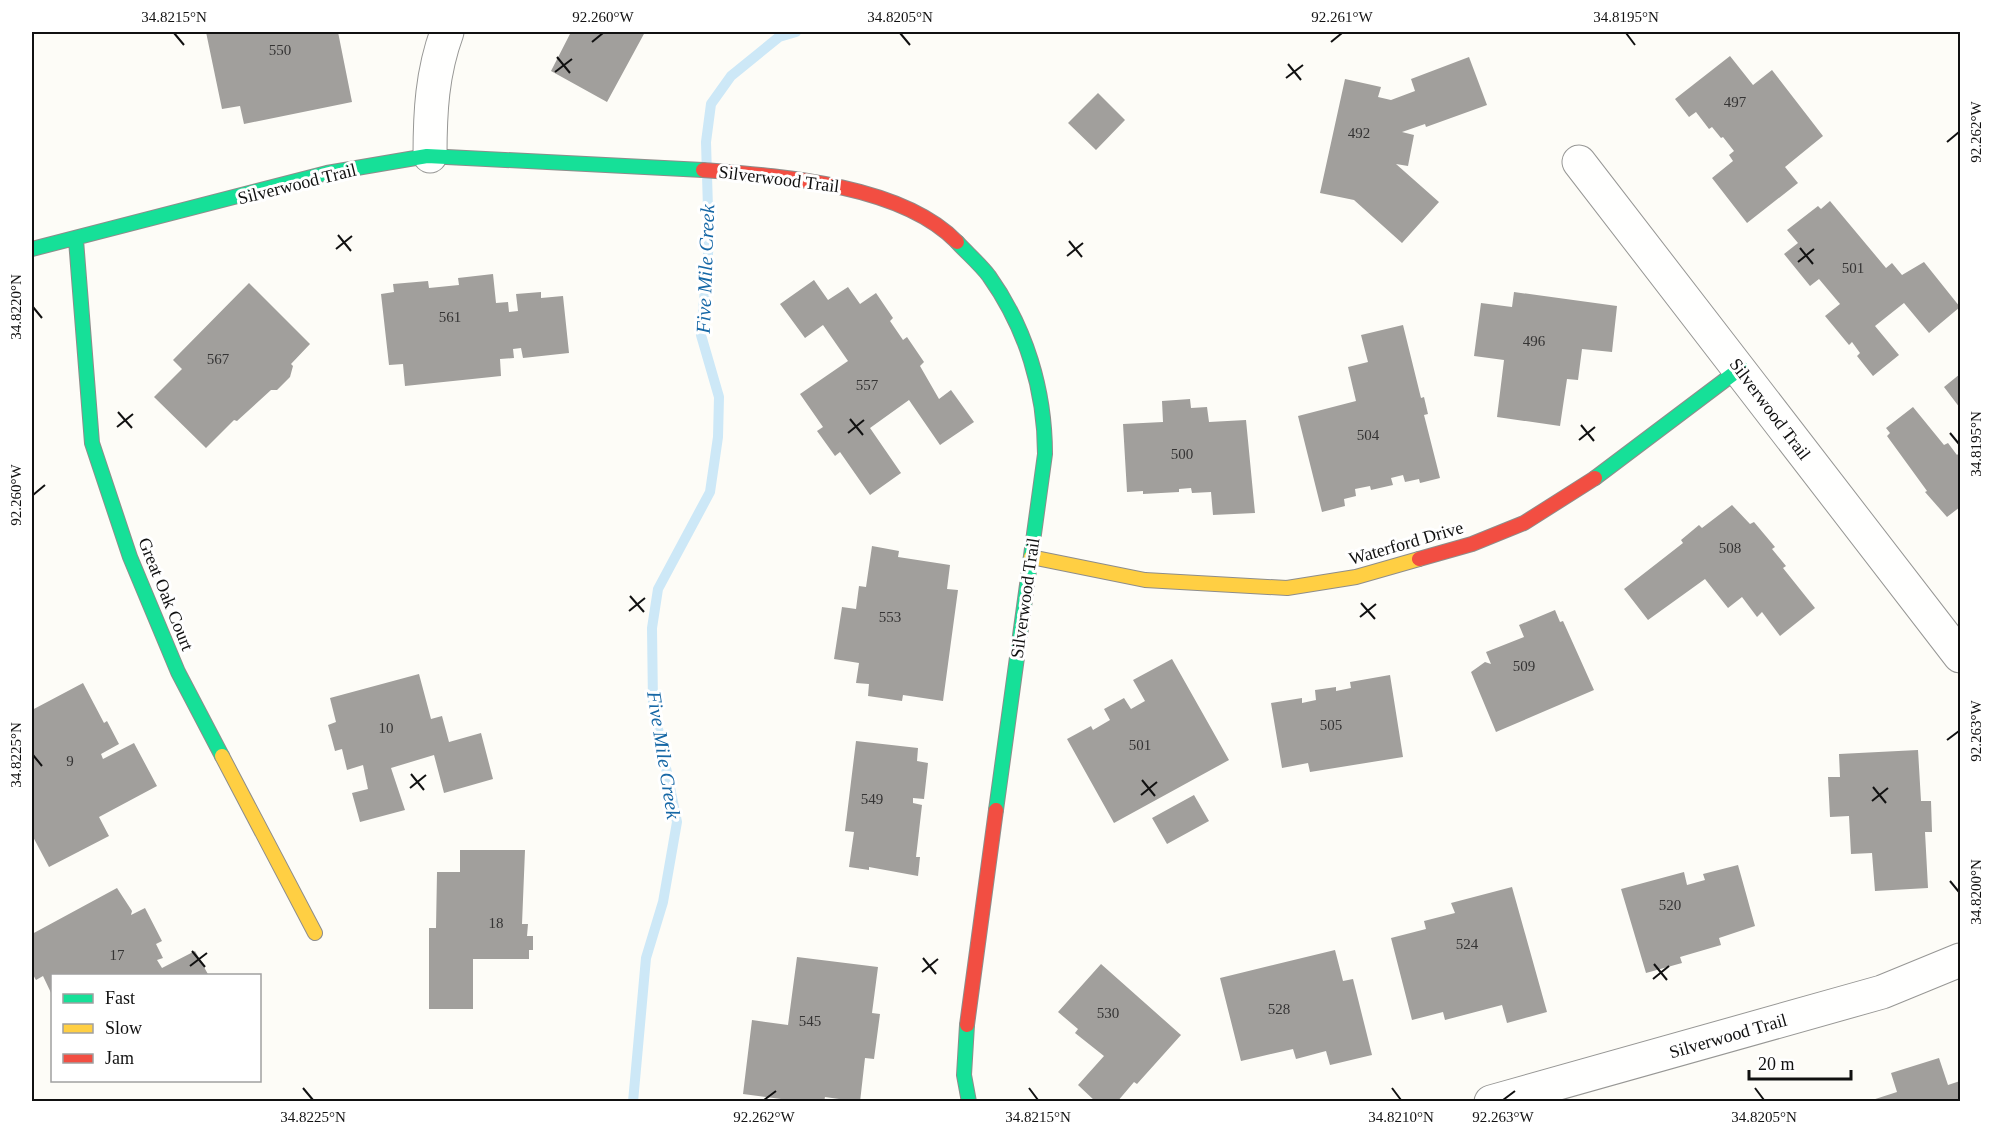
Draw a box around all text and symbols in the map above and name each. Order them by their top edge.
text: 34.8215°N [141,9,207,25]
text: 92.260°W [572,9,635,25]
text: 34.8205°N [867,9,933,25]
text: 92.261°W [1311,9,1374,25]
text: 34.8195°N [1593,9,1659,25]
house number: 550 [269,42,291,58]
house number: 497 [1724,94,1747,110]
text: 92.262°W [1968,100,1984,163]
house number: 492 [1348,125,1370,141]
street label: Silverwood Trail [236,160,358,208]
street label: Silverwood Trail [717,162,841,196]
water label: Five Mile Creek [692,203,718,335]
house number: 501 [1842,260,1864,276]
text: 34.8220°N [8,274,24,340]
house number: 561 [439,309,461,325]
house number: 496 [1523,333,1546,349]
house number: 567 [207,351,230,367]
street label: Silverwood Trail [1725,354,1815,464]
house number: 557 [856,377,879,393]
text: 34.8195°N [1968,411,1984,477]
house number: 504 [1357,427,1380,443]
house number: 500 [1171,446,1193,462]
text: 92.260°W [8,463,24,526]
street label: Waterford Drive [1347,517,1465,569]
street label: Great Oak Court [134,535,198,653]
street label: Silverwood Trail [1007,536,1043,660]
house number: 508 [1719,540,1741,556]
house number: 553 [879,609,901,625]
house number: 509 [1513,658,1535,674]
water label: Five Mile Creek [643,688,685,822]
text: 92.263°W [1968,699,1984,762]
house number: 505 [1320,717,1342,733]
house number: 10 [379,720,394,736]
text: 34.8225°N [8,722,24,788]
house number: 501 [1129,737,1151,753]
house number: 9 [66,753,74,769]
house number: 549 [861,791,883,807]
text: 34.8200°N [1968,859,1984,925]
house number: 520 [1659,897,1681,913]
house number: 18 [489,915,504,931]
house number: 524 [1456,936,1479,952]
house number: 17 [110,947,125,963]
legend [51,974,261,1082]
text: Fast [105,988,135,1008]
house number: 528 [1268,1001,1290,1017]
house number: 530 [1097,1005,1119,1021]
street label: Silverwood Trail [1667,1010,1789,1062]
house number: 545 [799,1013,821,1029]
text: Slow [105,1018,142,1038]
scale bar [1749,1043,1851,1081]
text: Jam [105,1048,134,1068]
text: 20 m [1758,1054,1795,1074]
text: 34.8225°N [280,1109,346,1125]
text: 92.262°W [733,1109,796,1125]
text: 34.8215°N [1005,1109,1071,1125]
text: 34.8210°N [1368,1109,1434,1125]
text: 92.263°W [1472,1109,1535,1125]
text: 34.8205°N [1731,1109,1797,1125]

